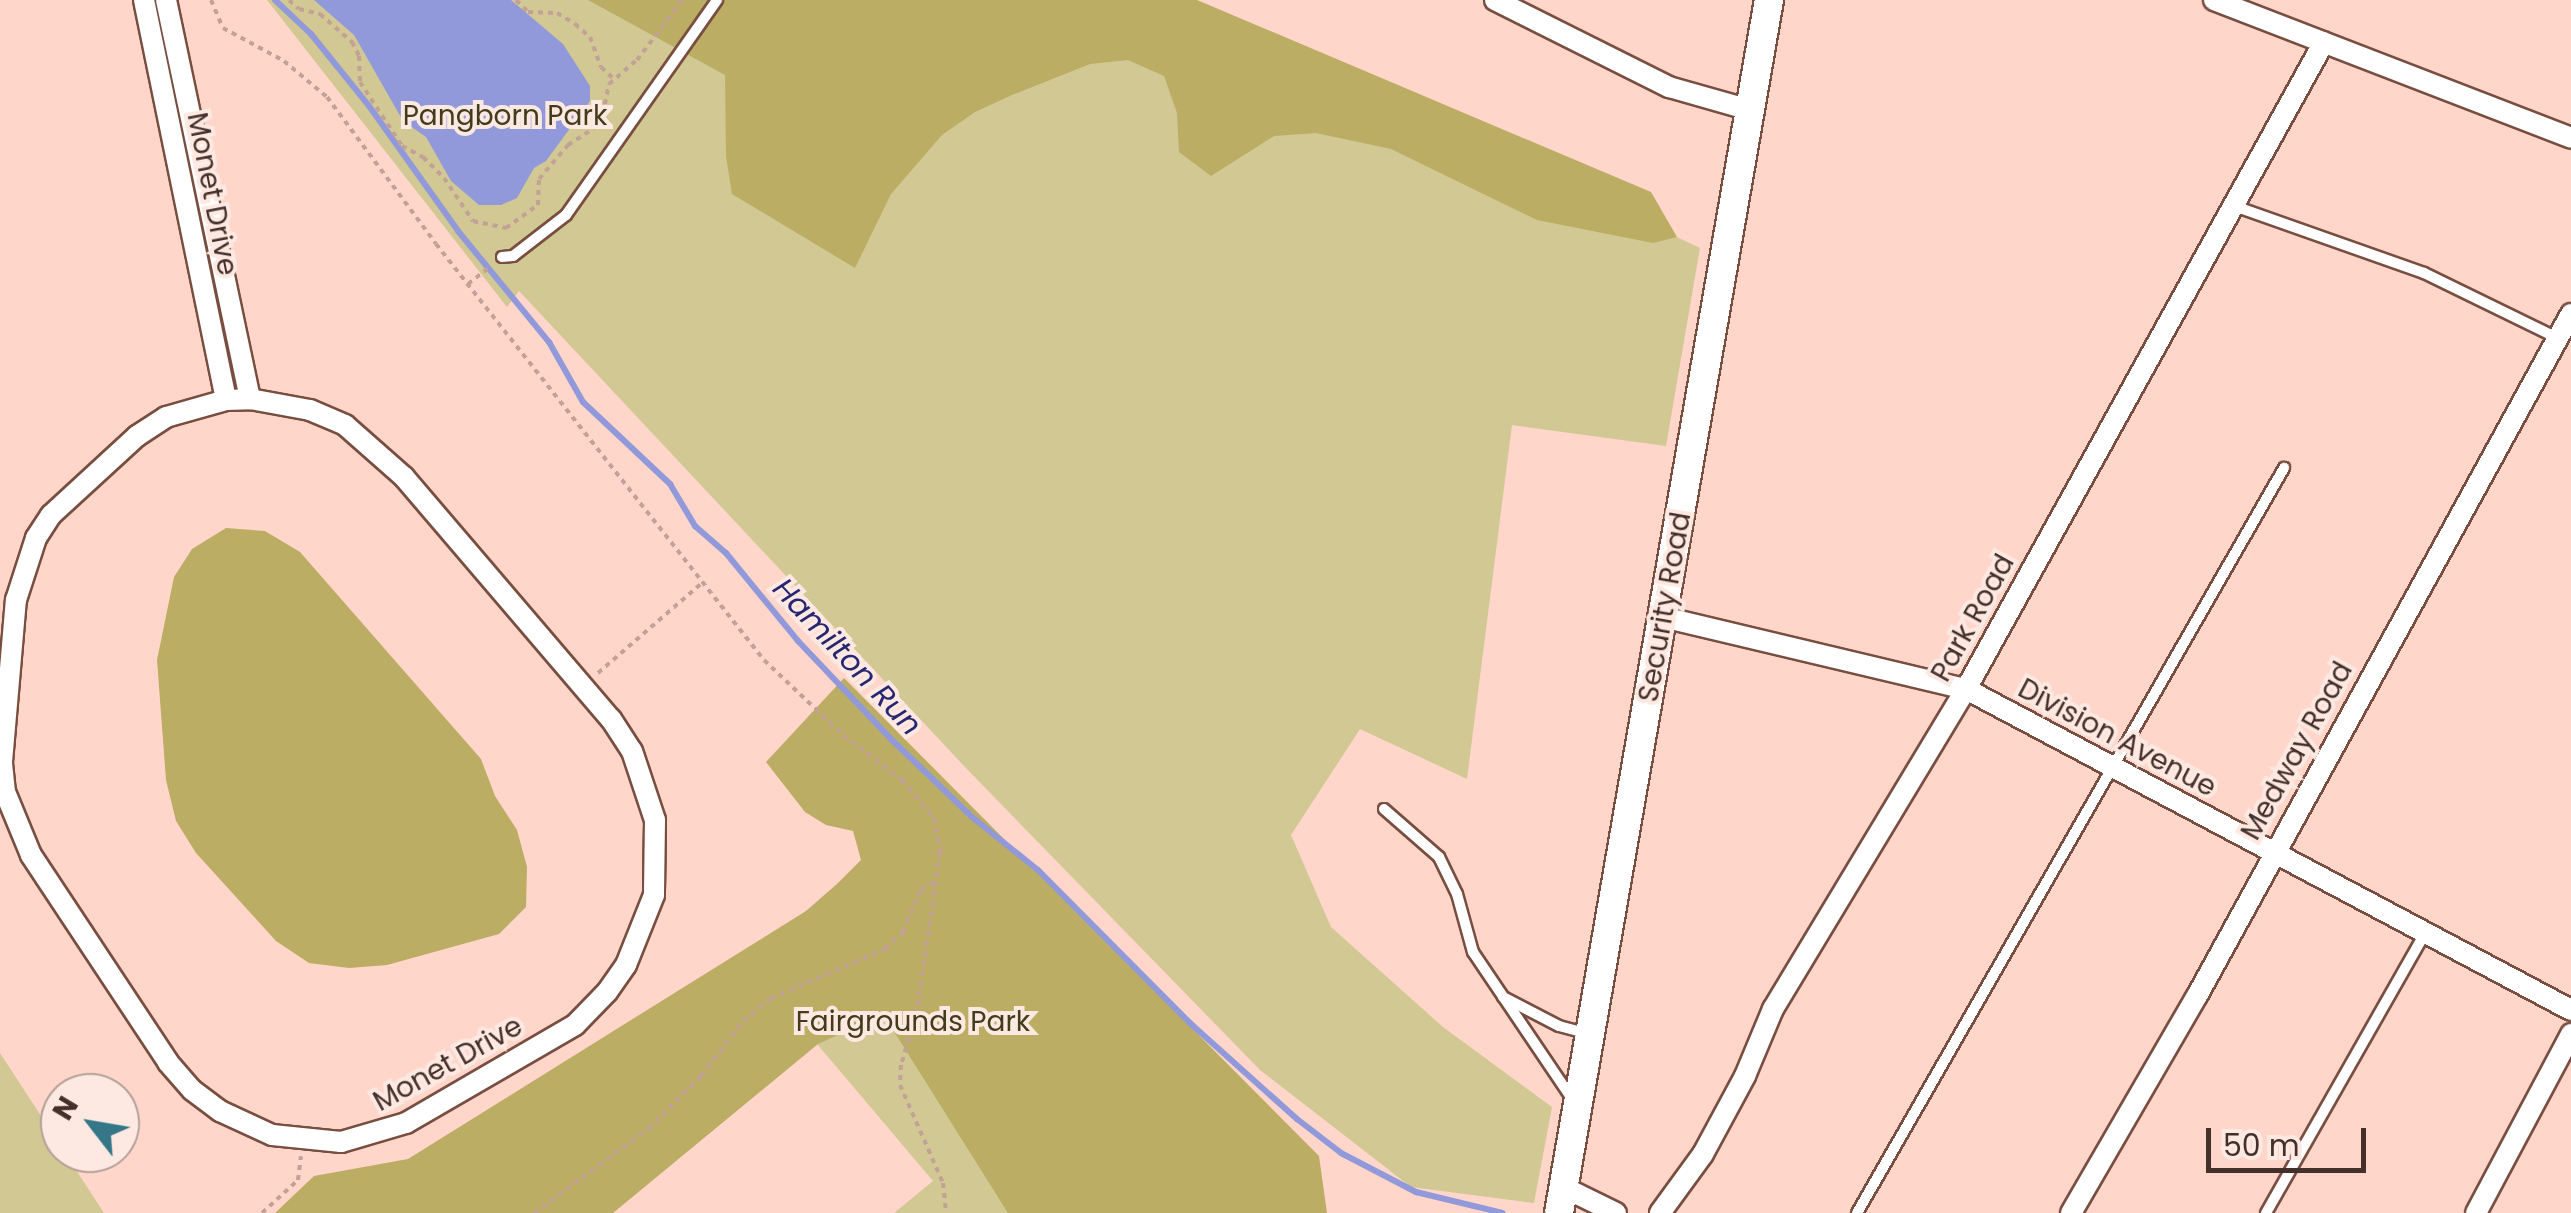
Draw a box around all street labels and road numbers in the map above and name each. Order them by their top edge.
street label: Monet Drive [180,110,244,278]
street label: Security Road [1632,509,1698,705]
street label: Park Road [1924,549,2022,687]
street label: Medway Road [2234,656,2360,846]
street label: Division Avenue [2012,672,2222,804]
street label: Monet Drive [368,1009,528,1119]

